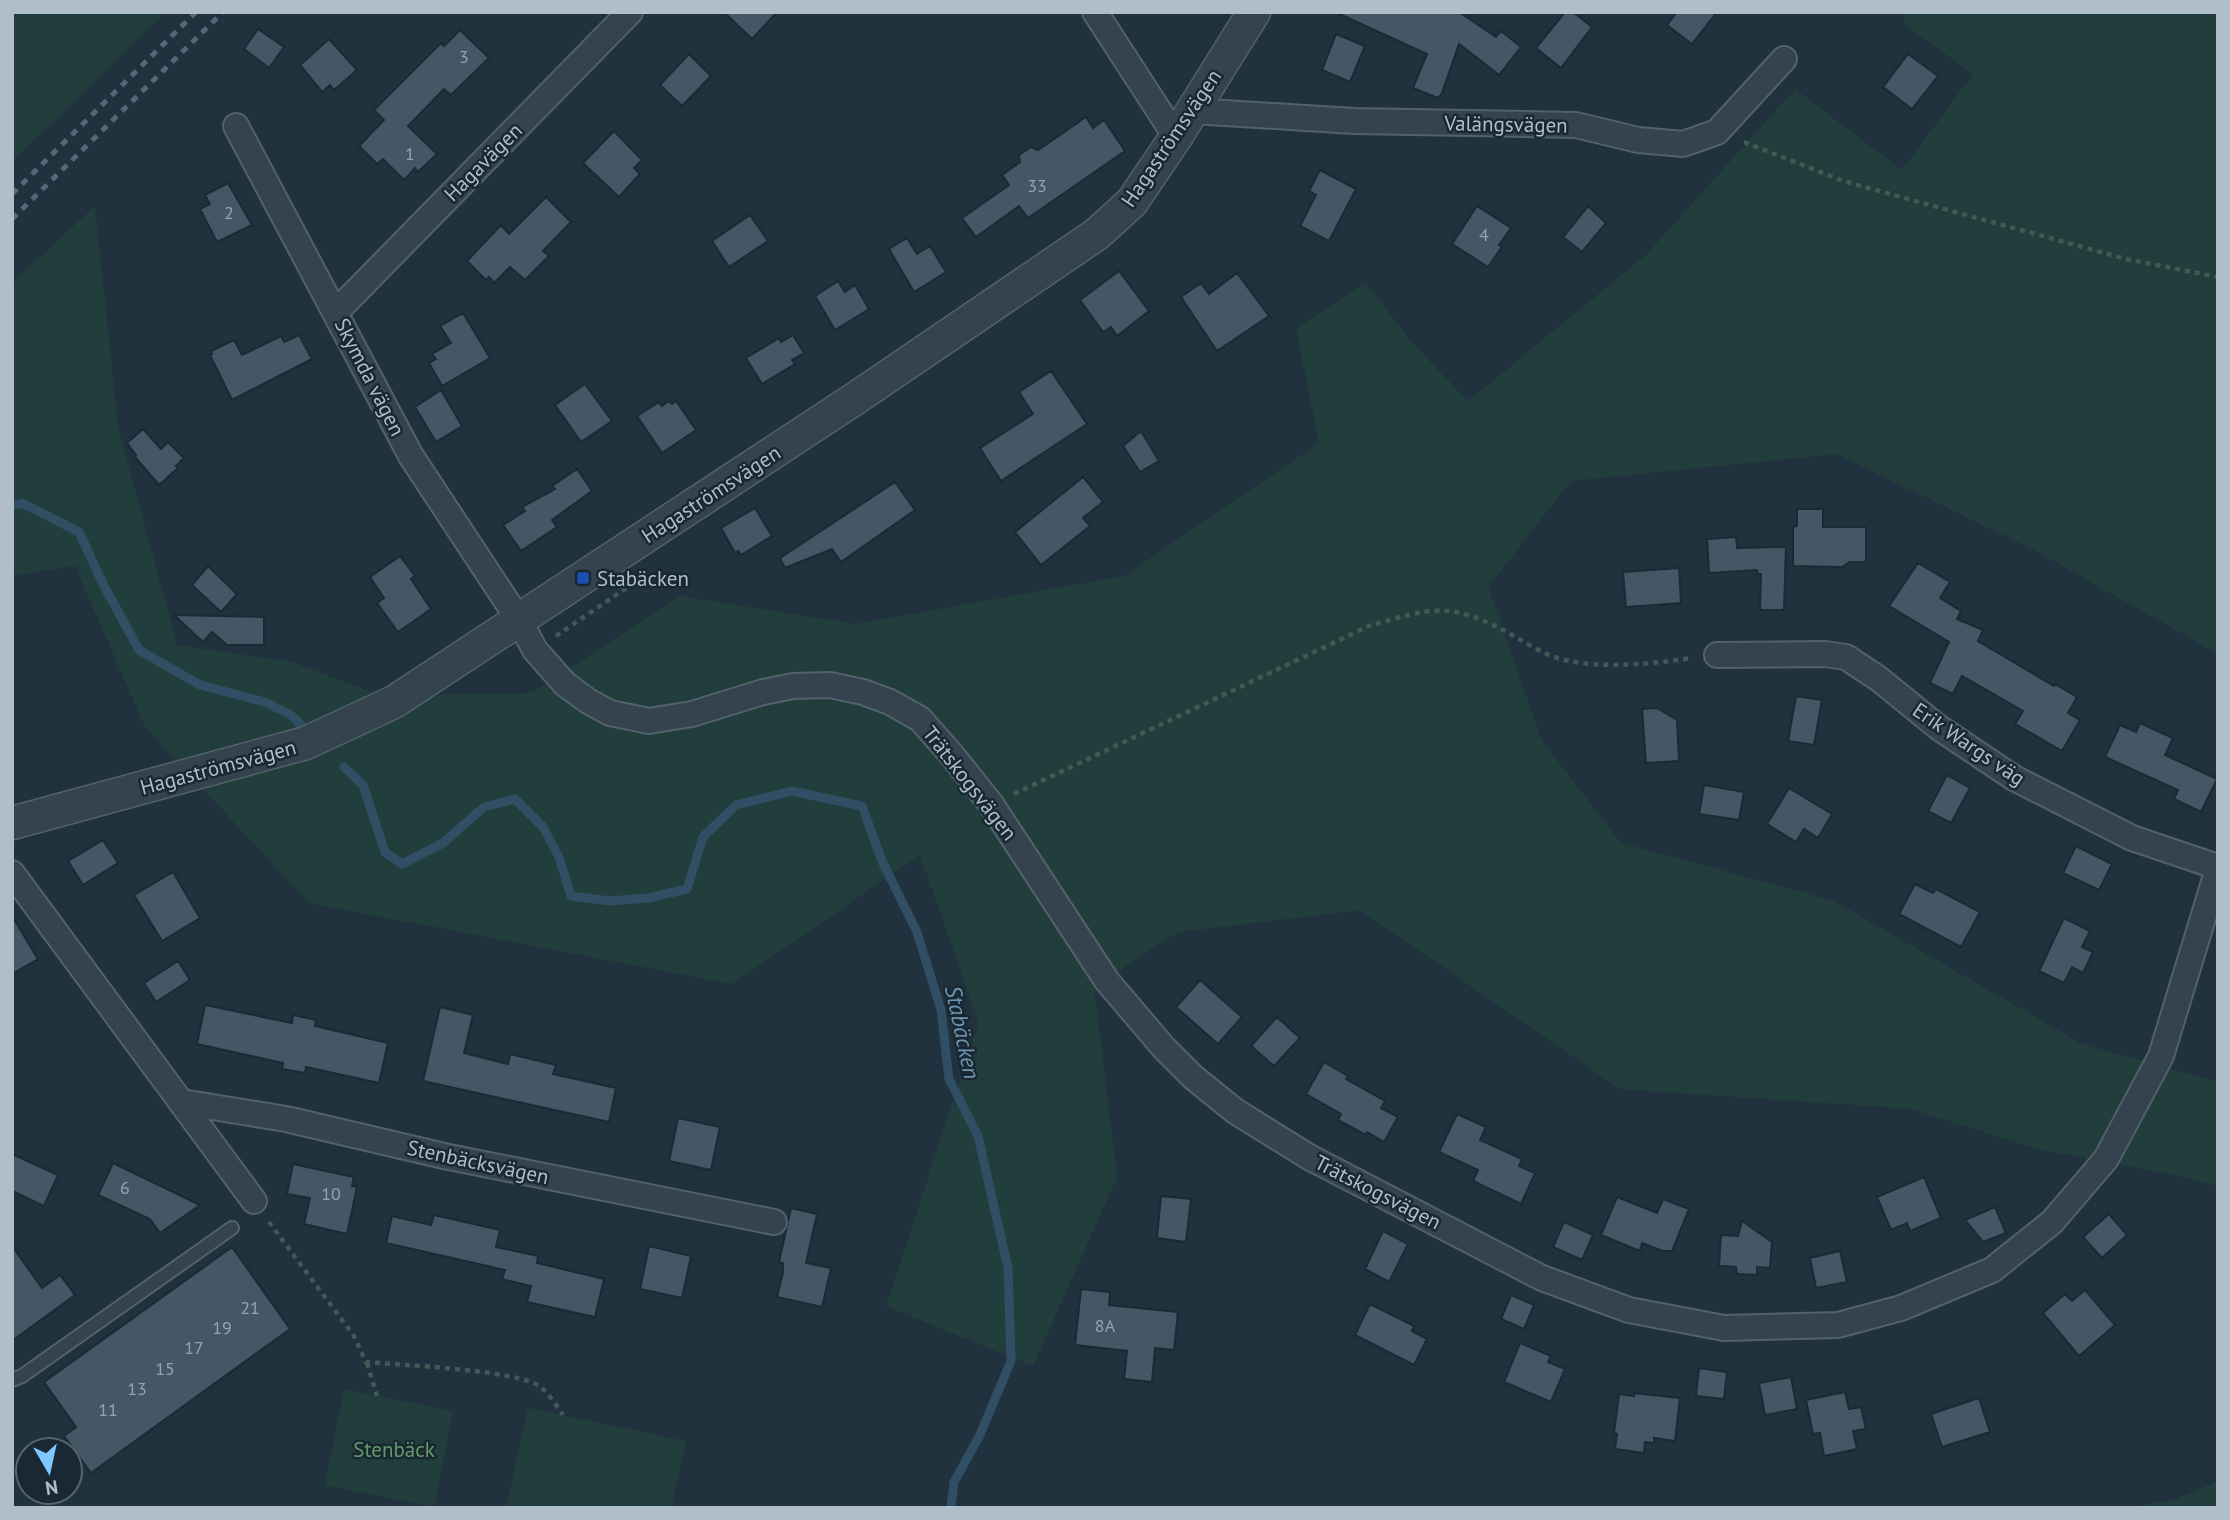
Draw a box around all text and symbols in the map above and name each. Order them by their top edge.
house number: 3 [459,45,469,68]
street label: Hagaströmsvägen [1115,64,1227,212]
street label: Valängsvägen [1443,109,1568,139]
street label: Hagavägen [438,117,528,207]
house number: 1 [405,142,415,165]
house number: 33 [1027,174,1047,197]
house number: 2 [224,201,234,224]
house number: 4 [1479,223,1489,246]
street label: Skymda vägen [329,313,411,441]
street label: Hagaströmsvägen [636,439,786,549]
place label: Stabäcken [597,565,689,592]
marker: Stabäcken [575,570,591,586]
street label: Erik Wargs väg [1908,696,2030,792]
street label: Trätskogsvägen [917,720,1023,846]
street label: Hagaströmsvägen [137,733,299,801]
water label: Stabäcken [939,982,987,1082]
street label: Stenbäcksvägen [405,1134,551,1190]
street label: Trätskogsvägen [1310,1149,1446,1235]
house number: 6 [120,1176,130,1199]
house number: 10 [321,1182,341,1205]
house number: 21 [240,1296,260,1319]
house number: 8A [1095,1314,1116,1337]
house number: 19 [212,1316,232,1339]
house number: 17 [184,1336,204,1359]
house number: 15 [155,1357,175,1380]
house number: 13 [127,1377,147,1400]
house number: 11 [98,1398,118,1421]
north arrow [14,1436,84,1506]
park label: Stenbäck [353,1436,435,1463]
text: N [44,1475,60,1501]

